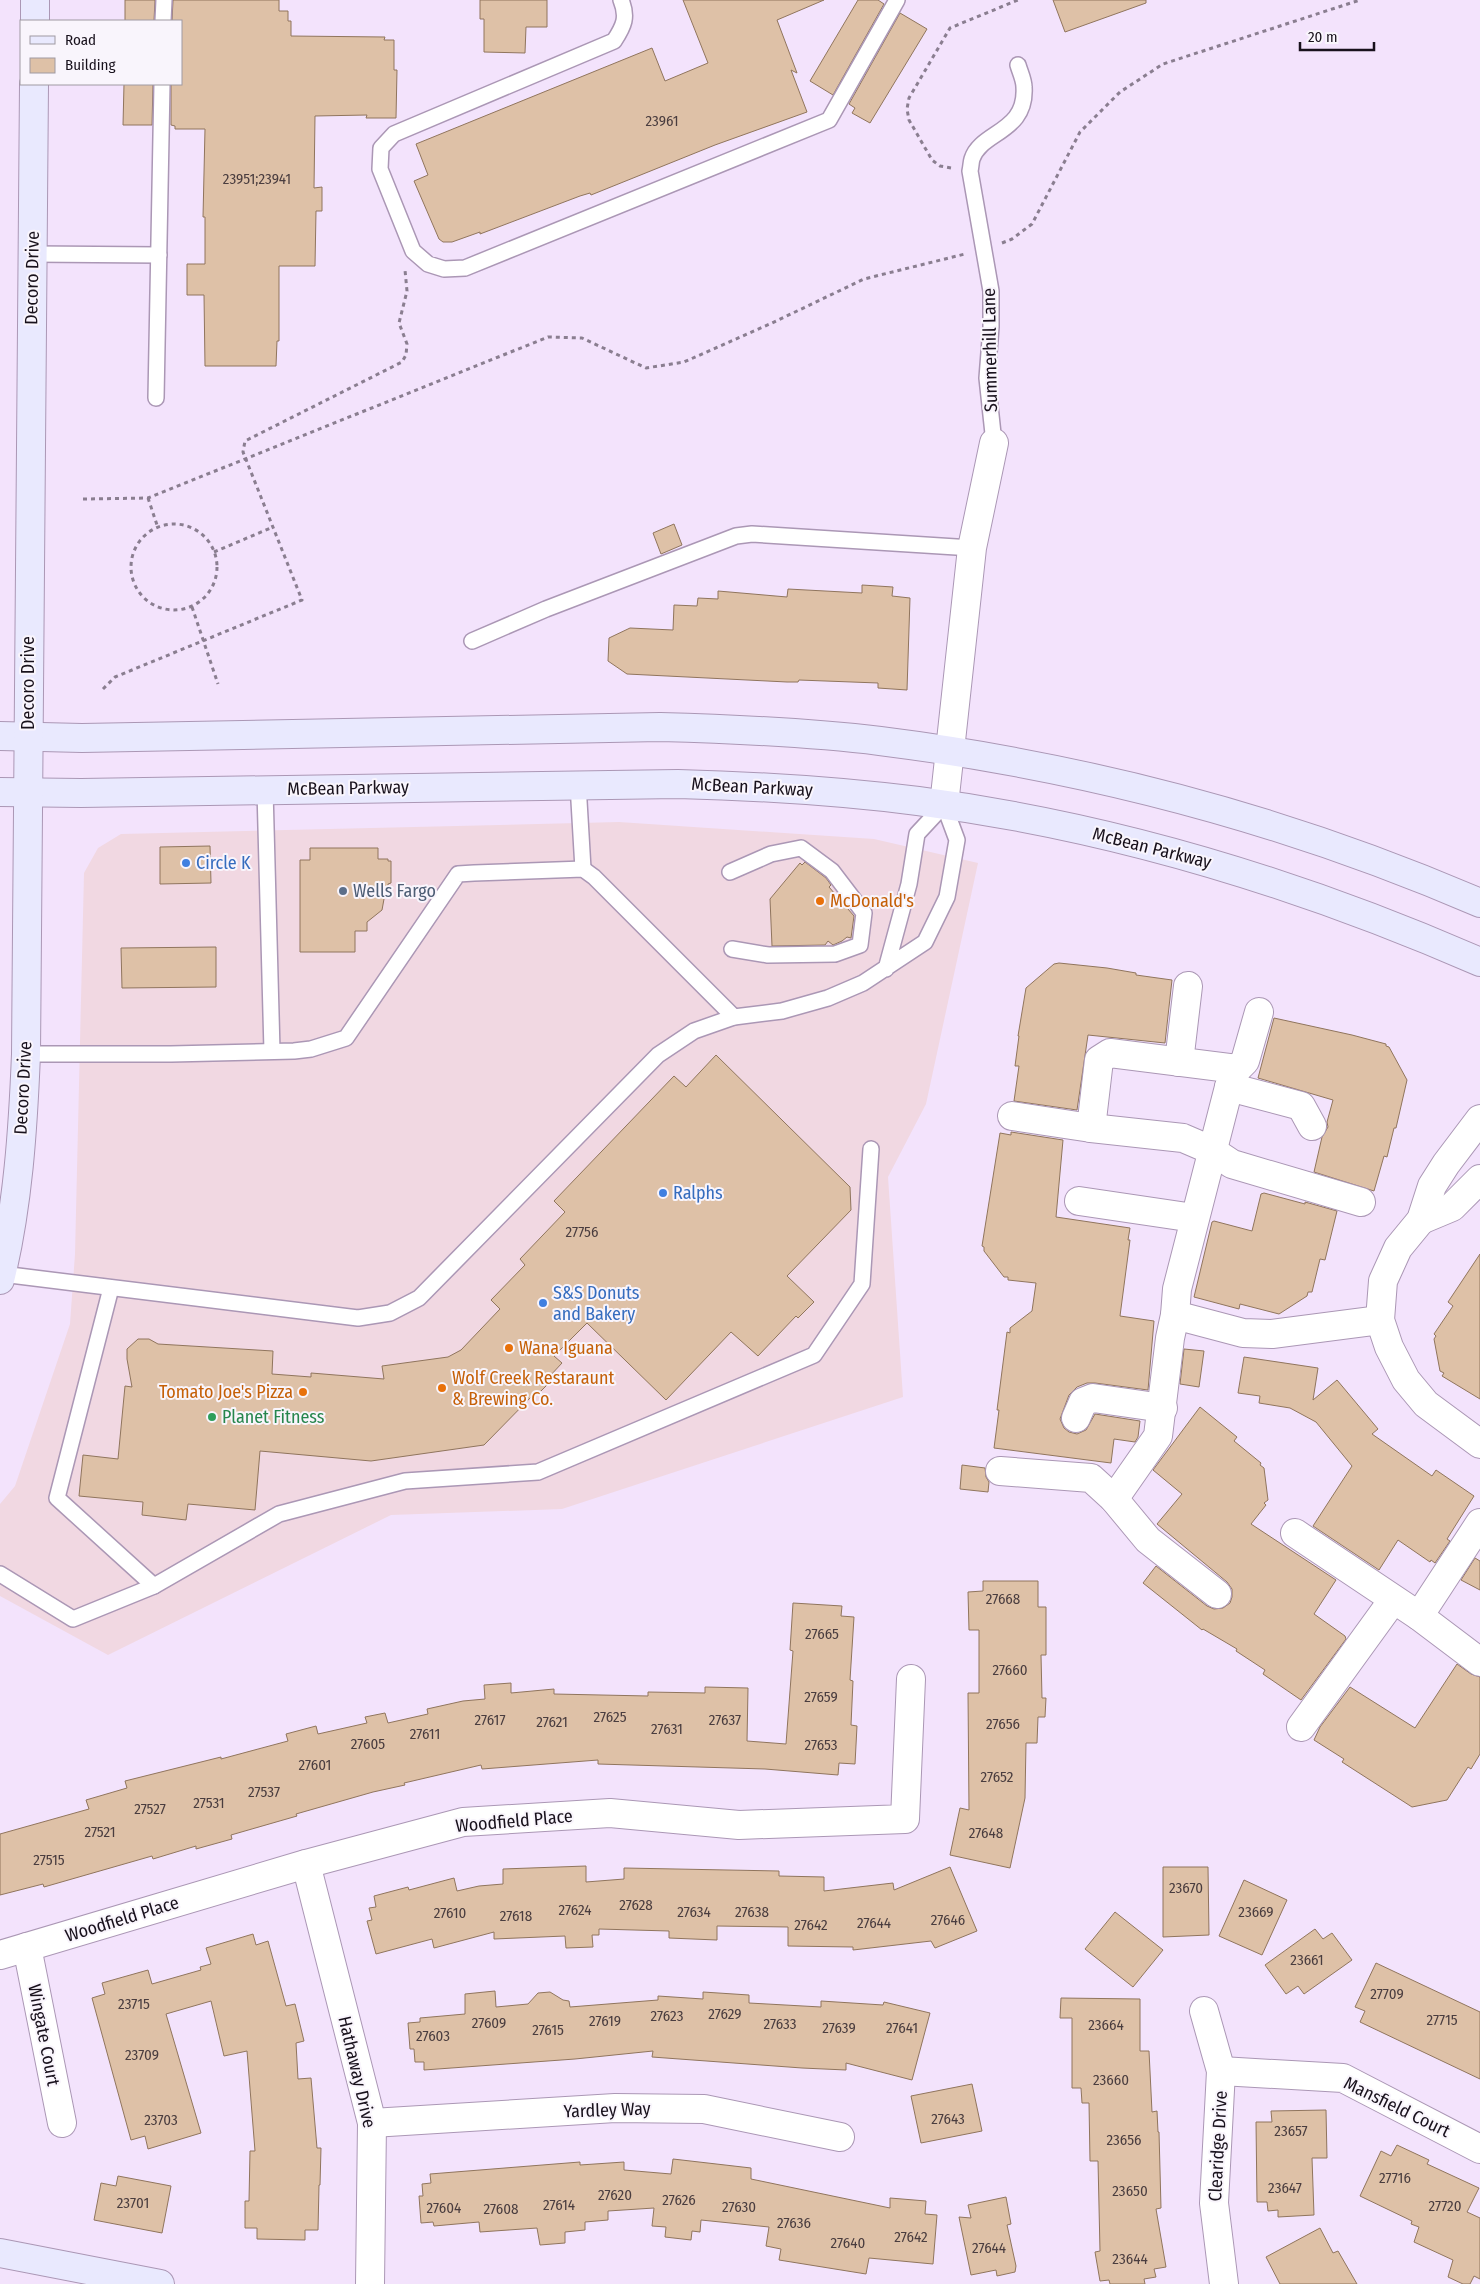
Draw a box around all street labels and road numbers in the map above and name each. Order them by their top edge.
street label: Decoro Drive [20,231,44,325]
street label: Summerhill Lane [978,288,1002,412]
street label: Decoro Drive [17,636,39,730]
street label: McBean Parkway [691,773,813,801]
street label: McBean Parkway [287,776,409,800]
street label: McBean Parkway [1090,823,1214,873]
street label: Decoro Drive [10,1041,36,1135]
street label: Woodfield Place [454,1805,574,1837]
street label: Woodfield Place [63,1891,182,1947]
street label: Wingate Court [23,1982,65,2088]
street label: Hathaway Drive [333,2014,381,2130]
street label: Mansfield Court [1340,2072,1454,2142]
street label: Clearidge Drive [1204,2090,1232,2202]
street label: Yardley Way [563,2097,651,2123]

